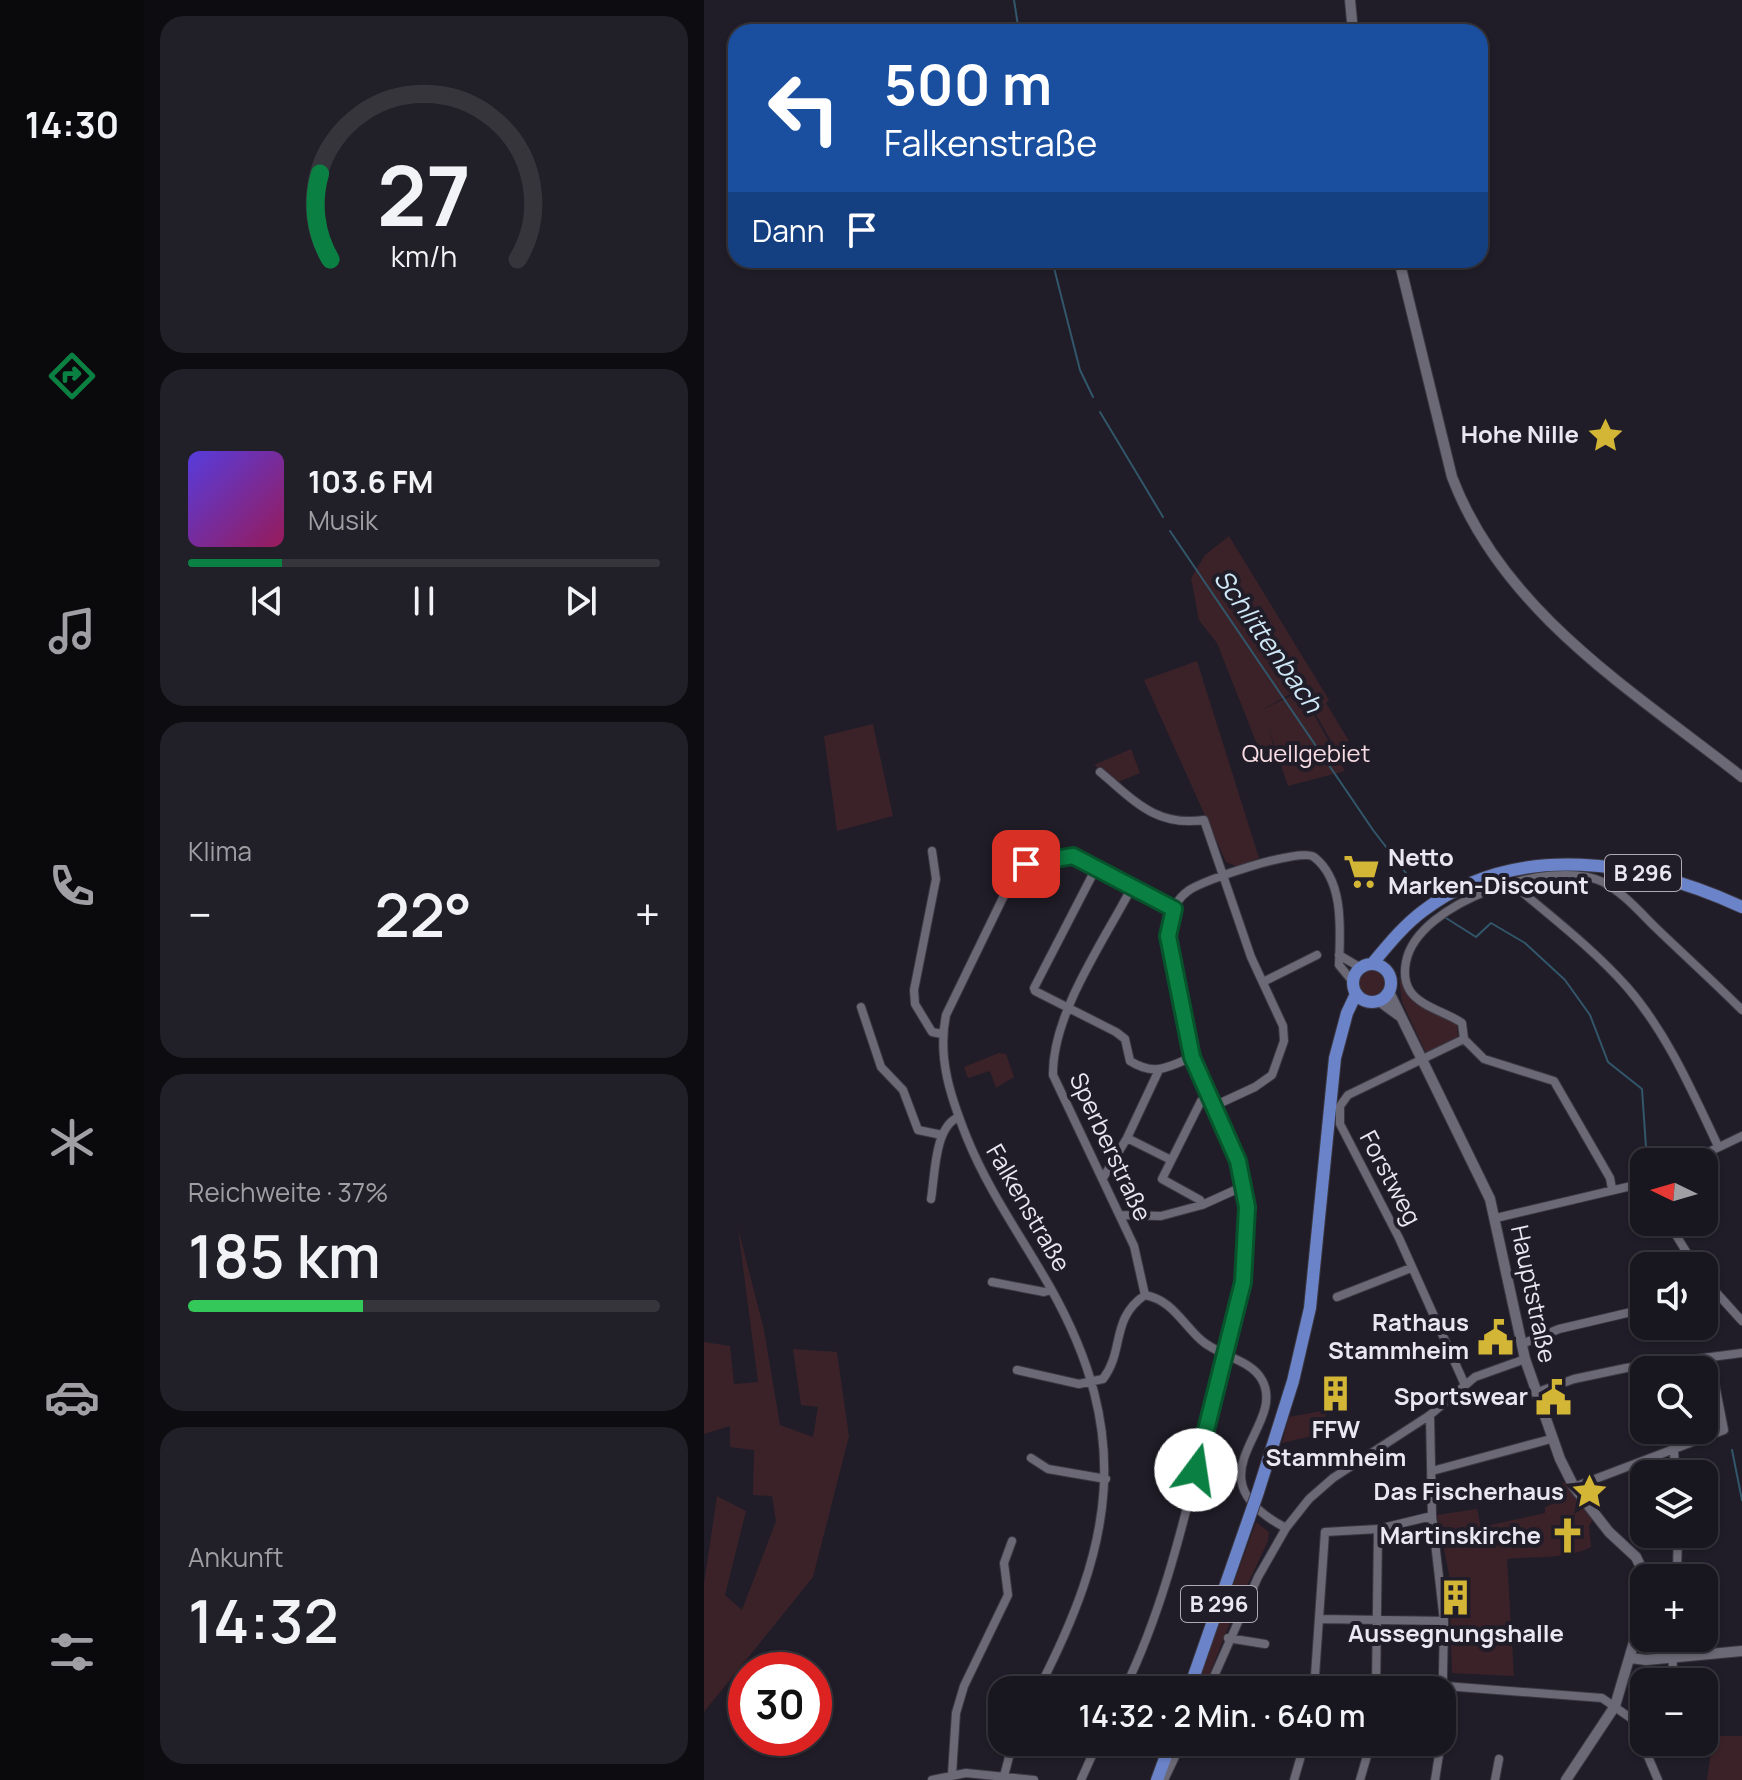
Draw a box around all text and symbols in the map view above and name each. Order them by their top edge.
text: 500 m [884,45,1052,122]
icon: left [752,56,856,160]
text: 14:30 [25,100,119,149]
text: Falkenstraße [884,118,1097,167]
text: 27 [377,137,471,251]
icon: arrive [840,208,884,252]
text: Dann [752,210,824,251]
text: km/h [391,238,457,277]
icon: directions [44,348,100,404]
place icon: Hohe Nille [1586,416,1624,454]
place label: Hohe Nille [1461,417,1579,450]
text: 103.6 FM [308,461,433,502]
text: Musik [308,502,378,538]
water label: Schlittenbach [1206,562,1332,721]
icon: previous [245,579,289,623]
icon: pause [402,579,446,623]
icon: next [559,579,603,623]
icon: music [44,603,100,659]
park label: Quellgebiet [1242,736,1370,769]
pin [992,830,1060,898]
text: Klima [188,833,252,869]
place label: Netto Marken-Discount [1388,840,1589,901]
icon: arrive [1004,842,1048,886]
supermarket icon: Netto Marken-Discount [1343,853,1381,891]
road number: B 296 [1605,855,1681,891]
icon: phone [44,858,100,914]
text: 22° [374,873,472,955]
text: − [188,884,212,944]
text: + [635,884,660,944]
street label: Sperberstraße [1063,1067,1160,1226]
icon: climate [44,1114,100,1170]
street label: Forstweg [1353,1124,1430,1230]
street label: Falkenstraße [979,1137,1079,1277]
north arrow [1630,1148,1718,1236]
map controls [1630,1148,1718,1756]
text: Reichweite · 37% [188,1174,388,1210]
text: 185 km [188,1214,381,1296]
street label: Hauptstraße [1504,1222,1565,1366]
button: sound [1630,1252,1718,1340]
place label: Rathaus Stammheim [1328,1305,1469,1366]
public building icon: Rathaus Stammheim [1476,1318,1514,1356]
button: search [1630,1356,1718,1444]
icon: car [44,1369,100,1425]
building icon: FFW Stammheim [1317,1374,1355,1412]
public building icon: Sportswear [1535,1378,1573,1416]
place label: Sportswear [1394,1379,1528,1412]
place label: FFW Stammheim [1266,1412,1406,1473]
position arrow [1154,1428,1238,1512]
button: layers [1630,1460,1718,1548]
place icon: Das Fischerhaus [1571,1473,1609,1511]
place label: Das Fischerhaus [1374,1474,1564,1507]
church icon: Martinskirche [1548,1517,1586,1555]
place label: Martinskirche [1380,1518,1541,1551]
text: Ankunft [188,1539,283,1575]
button: + [1630,1564,1718,1652]
building icon: Aussegnungshalle [1437,1578,1475,1616]
text: 14:32 [188,1579,339,1661]
road number: B 296 [1181,1586,1257,1622]
place label: Aussegnungshalle [1348,1616,1564,1649]
icon: filters [44,1624,100,1680]
speed limit sign: 30 [728,1652,832,1756]
button: − [1630,1668,1718,1756]
text: 14:32 · 2 Min. · 640 m [1078,1695,1366,1736]

